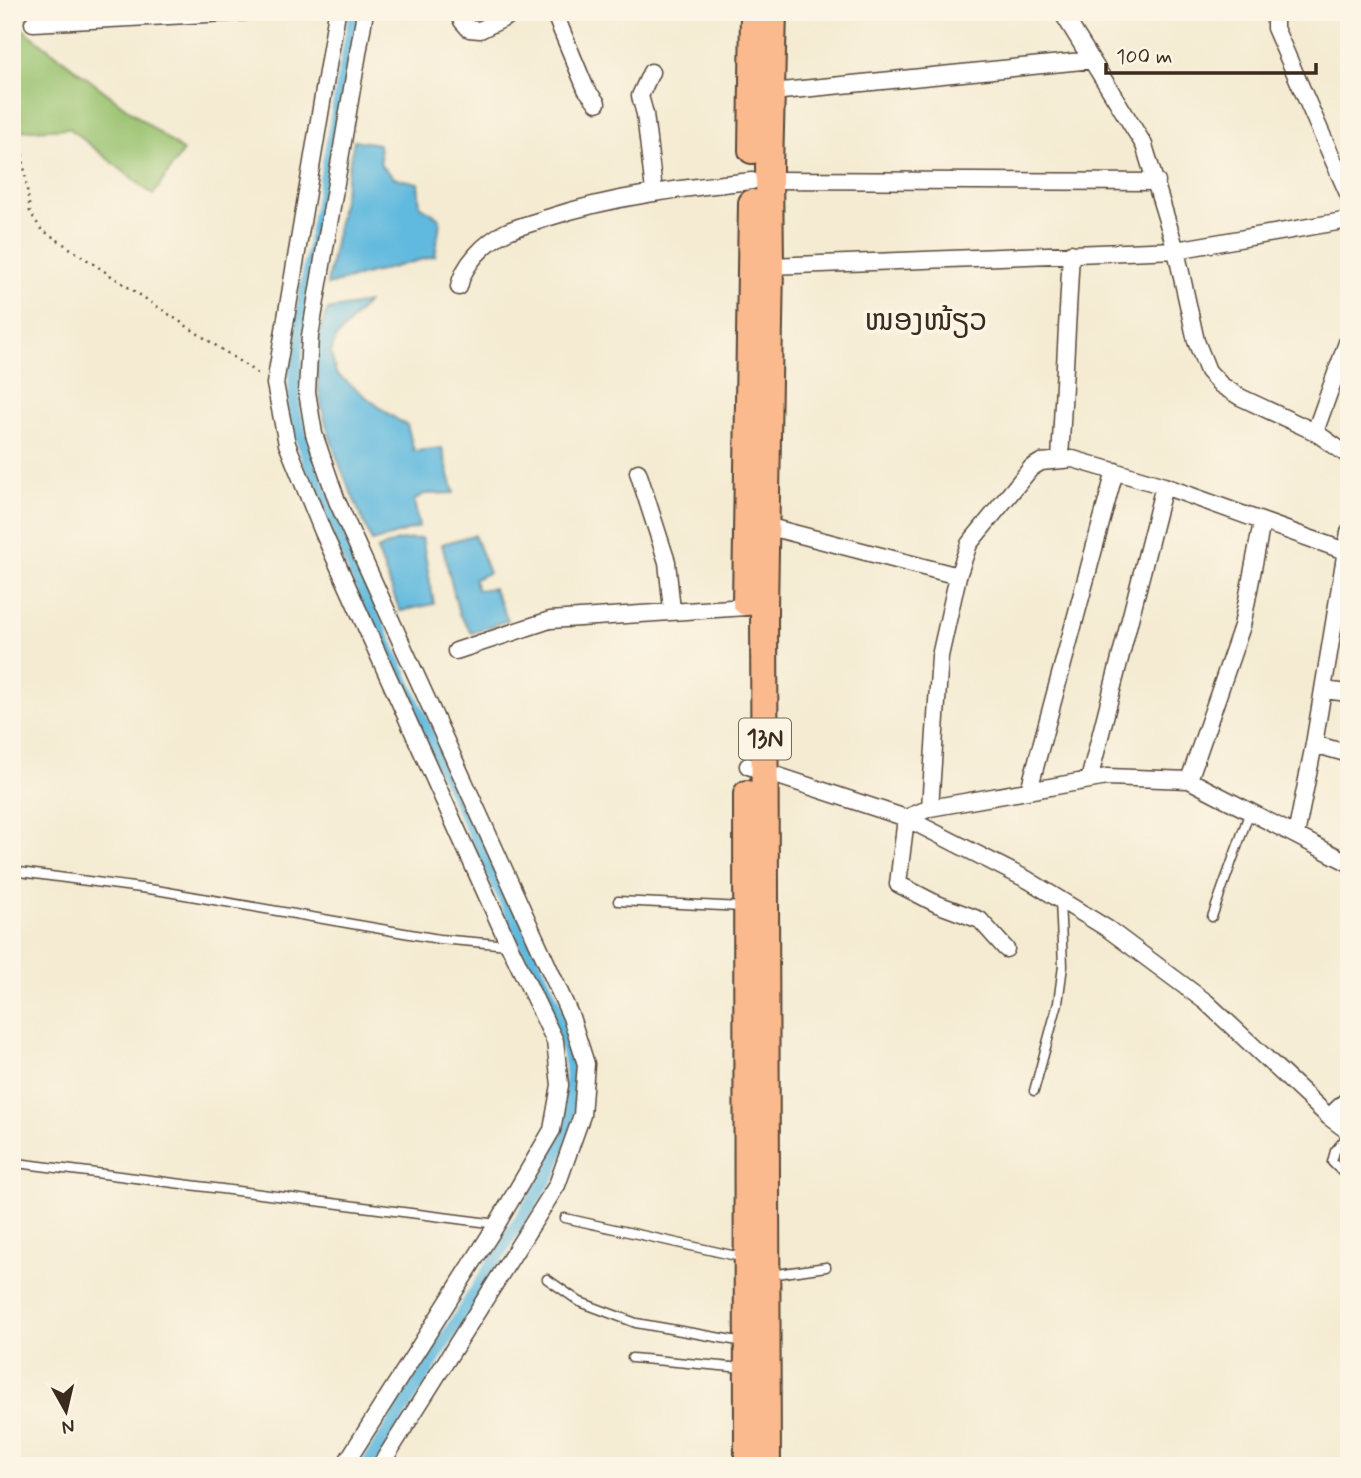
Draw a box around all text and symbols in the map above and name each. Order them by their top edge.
scale bar [1106,32,1316,76]
text: 100 m [1116,43,1172,71]
district label: ໜອງໜ້ຽວ [865,302,987,341]
road number: 13N [739,718,791,760]
north arrow [32,1376,102,1446]
text: N [60,1413,76,1440]

